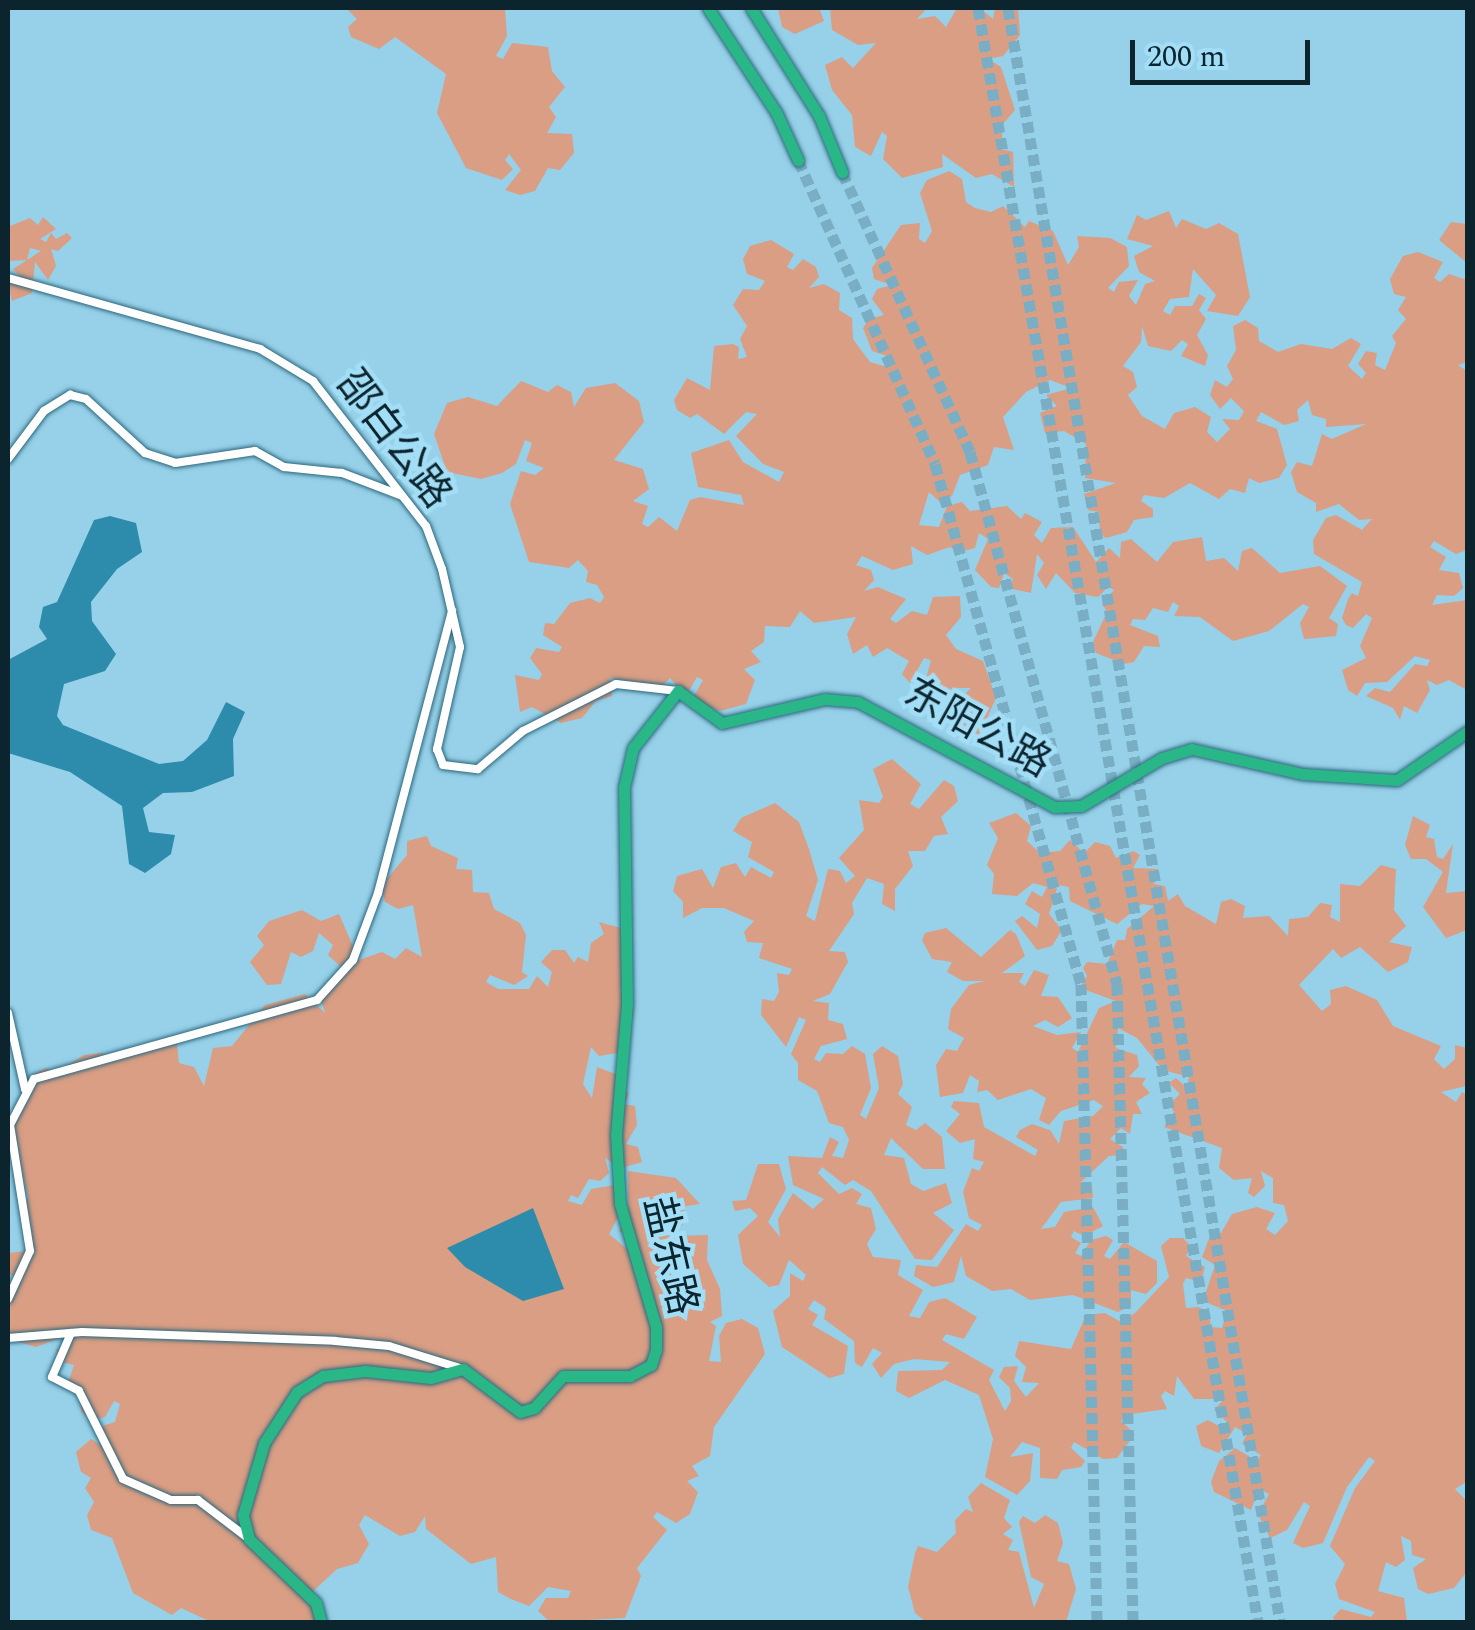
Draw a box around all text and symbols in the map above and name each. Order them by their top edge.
scale bar [1135,20,1315,82]
text: 200 m [1147,34,1225,80]
street label: 邵白公路 [326,362,460,518]
street label: 东阳公路 [895,669,1059,789]
street label: 盐东路 [632,1192,706,1320]

